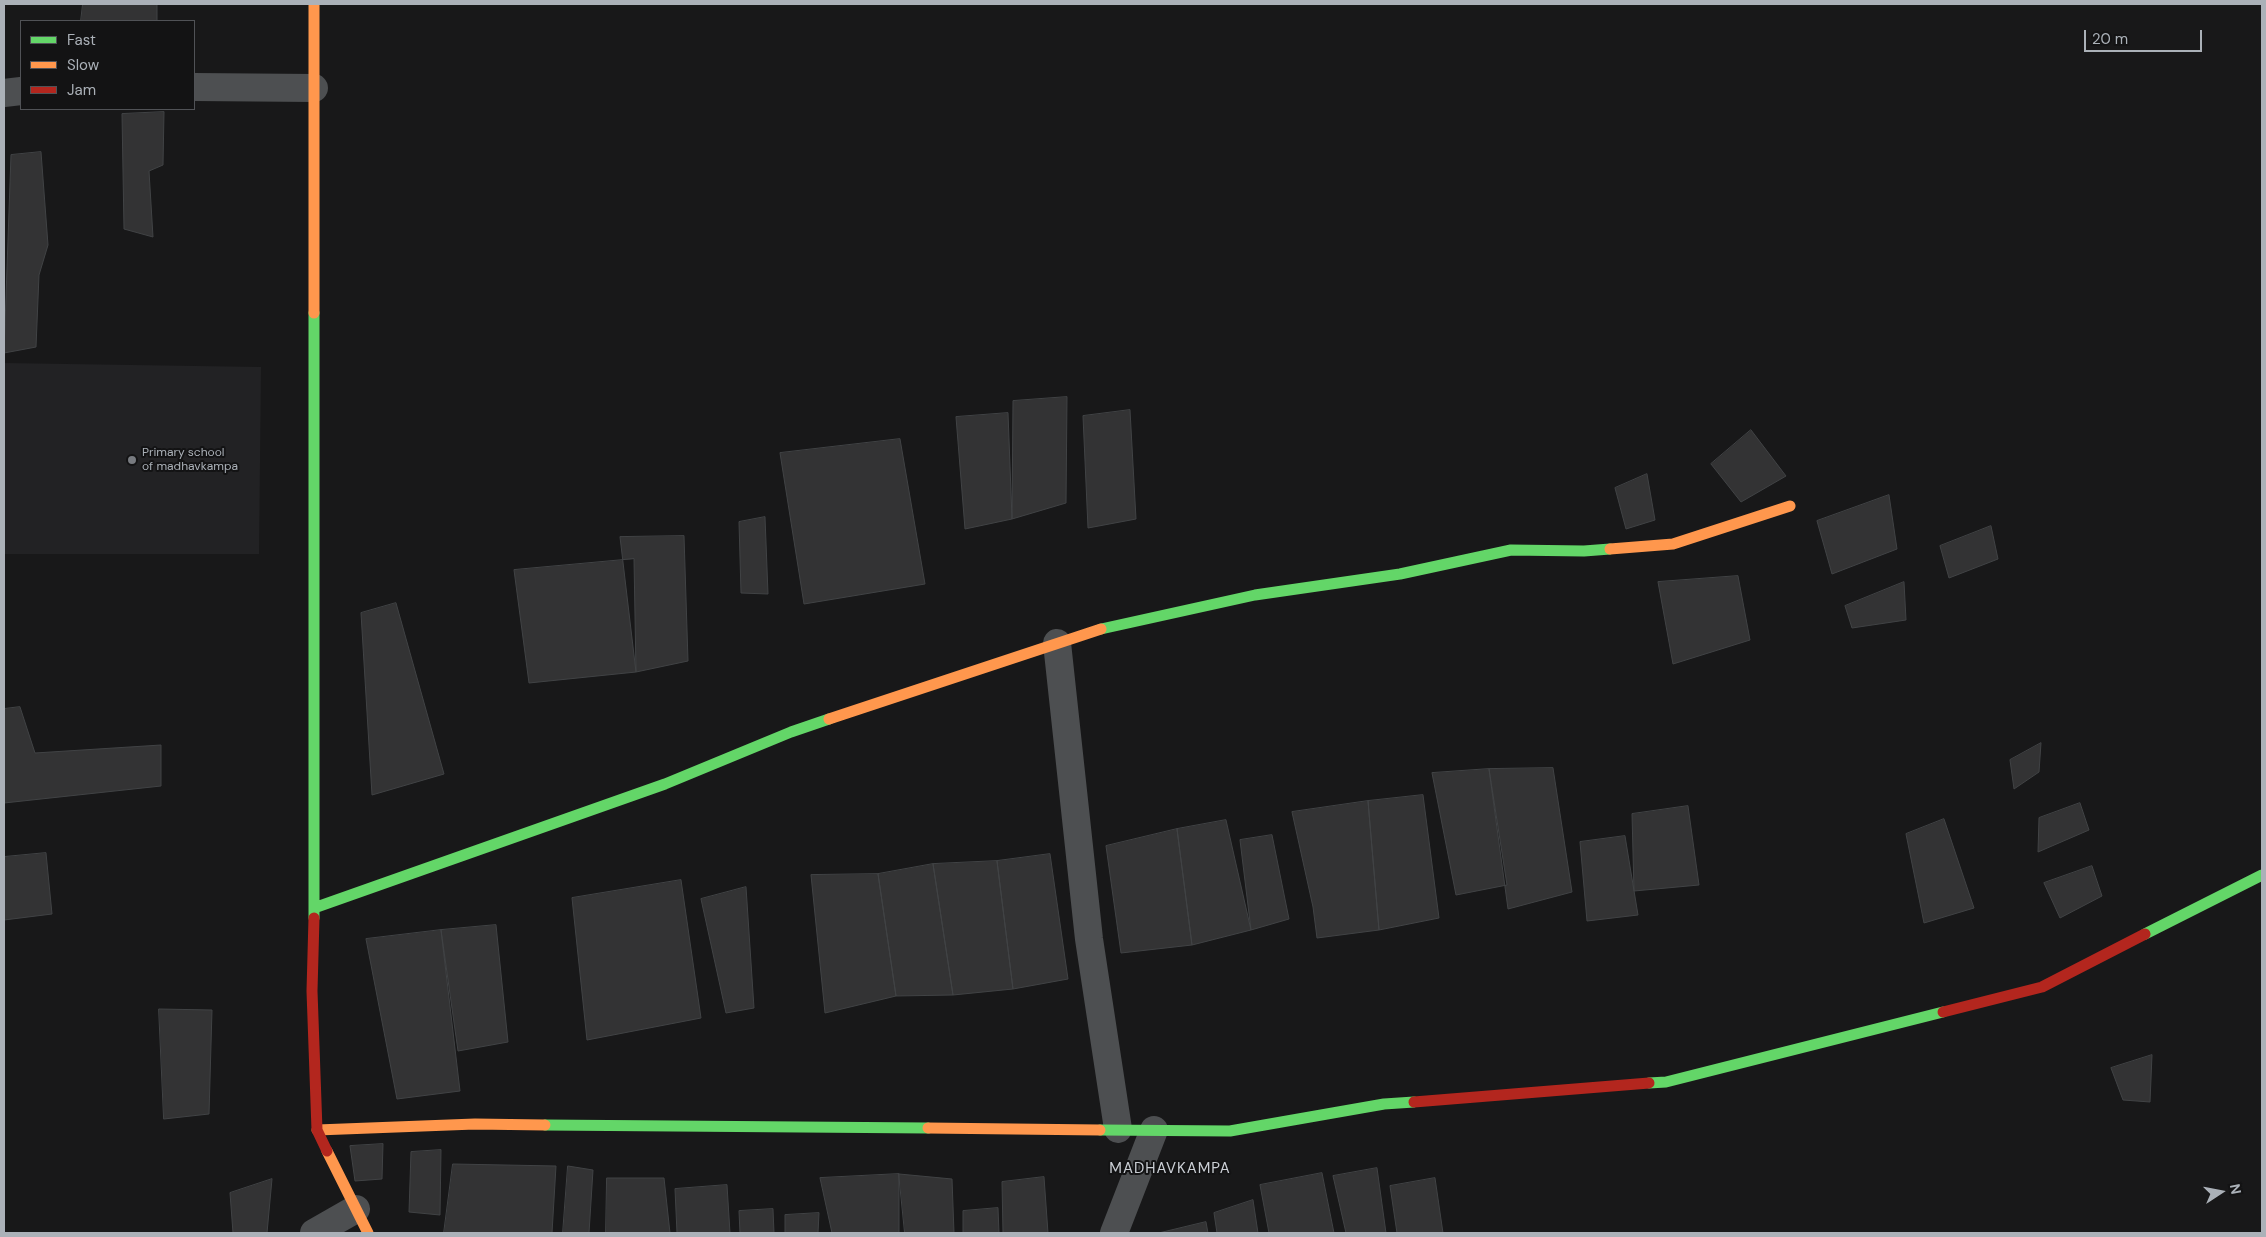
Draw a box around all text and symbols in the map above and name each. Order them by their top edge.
legend [20,20,195,110]
scale bar [2086,20,2204,52]
text: 20 m [2092,29,2128,49]
text: Fast [67,30,96,50]
text: Slow [67,55,99,75]
text: Jam [67,80,96,100]
place label: Primary school of madhavkampa [142,446,238,474]
marker: Primary school of madhavkampa [126,454,138,466]
district label: MADHAVKAMPA [1108,1160,1232,1178]
north arrow [2196,1167,2246,1217]
text: N [2226,1182,2246,1196]

